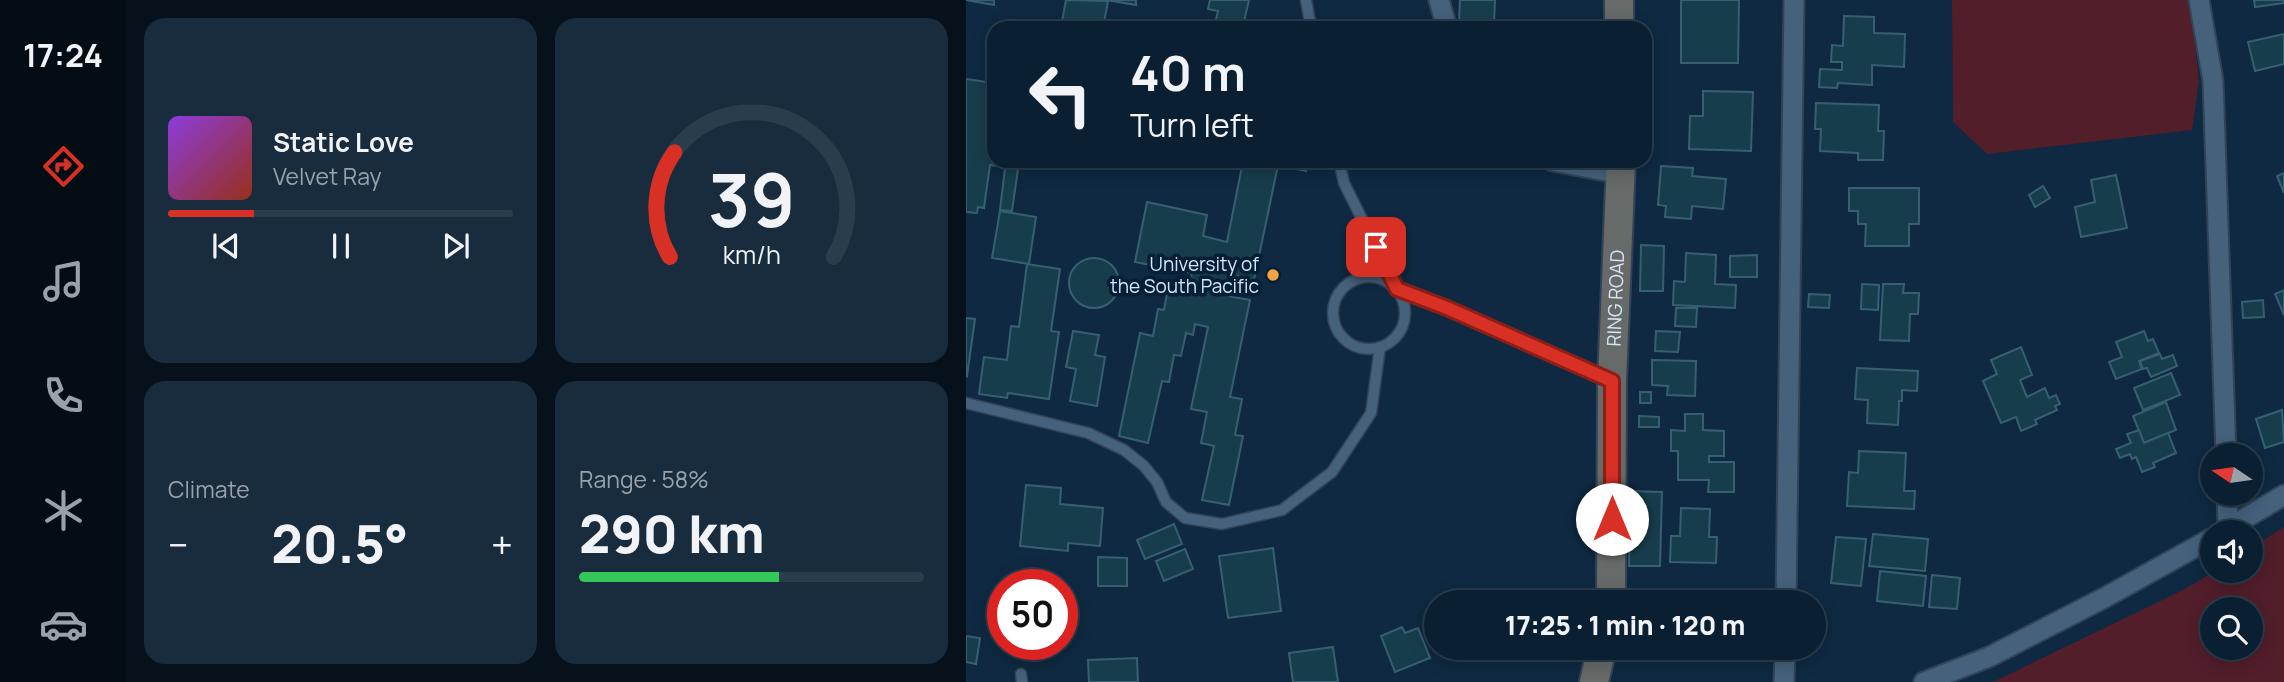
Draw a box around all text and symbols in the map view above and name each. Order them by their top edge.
text: 17:24 [23,33,103,77]
text: 40 m [1130,39,1246,106]
icon: left [1015,49,1106,140]
text: Turn left [1130,103,1254,147]
text: Static Love [273,124,414,160]
icon: directions [39,142,88,191]
text: 39 [708,149,795,249]
text: Velvet Ray [273,160,382,192]
pin [1346,217,1406,277]
icon: previous [207,227,245,265]
icon: pause [322,227,360,265]
icon: next [437,227,475,265]
icon: arrive [1357,228,1395,266]
text: km/h [722,237,781,272]
street label: RING ROAD [1600,249,1630,347]
place label: University of the South Pacific [1110,251,1259,299]
icon: music [39,257,88,306]
marker: University of the South Pacific [1265,267,1281,283]
icon: phone [39,371,88,420]
north arrow [2200,443,2263,506]
map controls [2200,443,2263,660]
text: Range · 58% [579,463,709,495]
text: Climate [168,473,250,505]
position arrow [1575,482,1649,556]
icon: climate [39,486,88,535]
text: 290 km [579,498,765,569]
text: 20.5° [271,508,408,579]
text: − [168,518,189,570]
text: + [491,518,513,570]
button: sound [2200,520,2263,583]
speed limit sign: 50 [987,569,1078,660]
button: search [2200,597,2263,660]
icon: car [39,600,88,649]
text: 17:25 · 1 min · 120 m [1505,607,1745,643]

